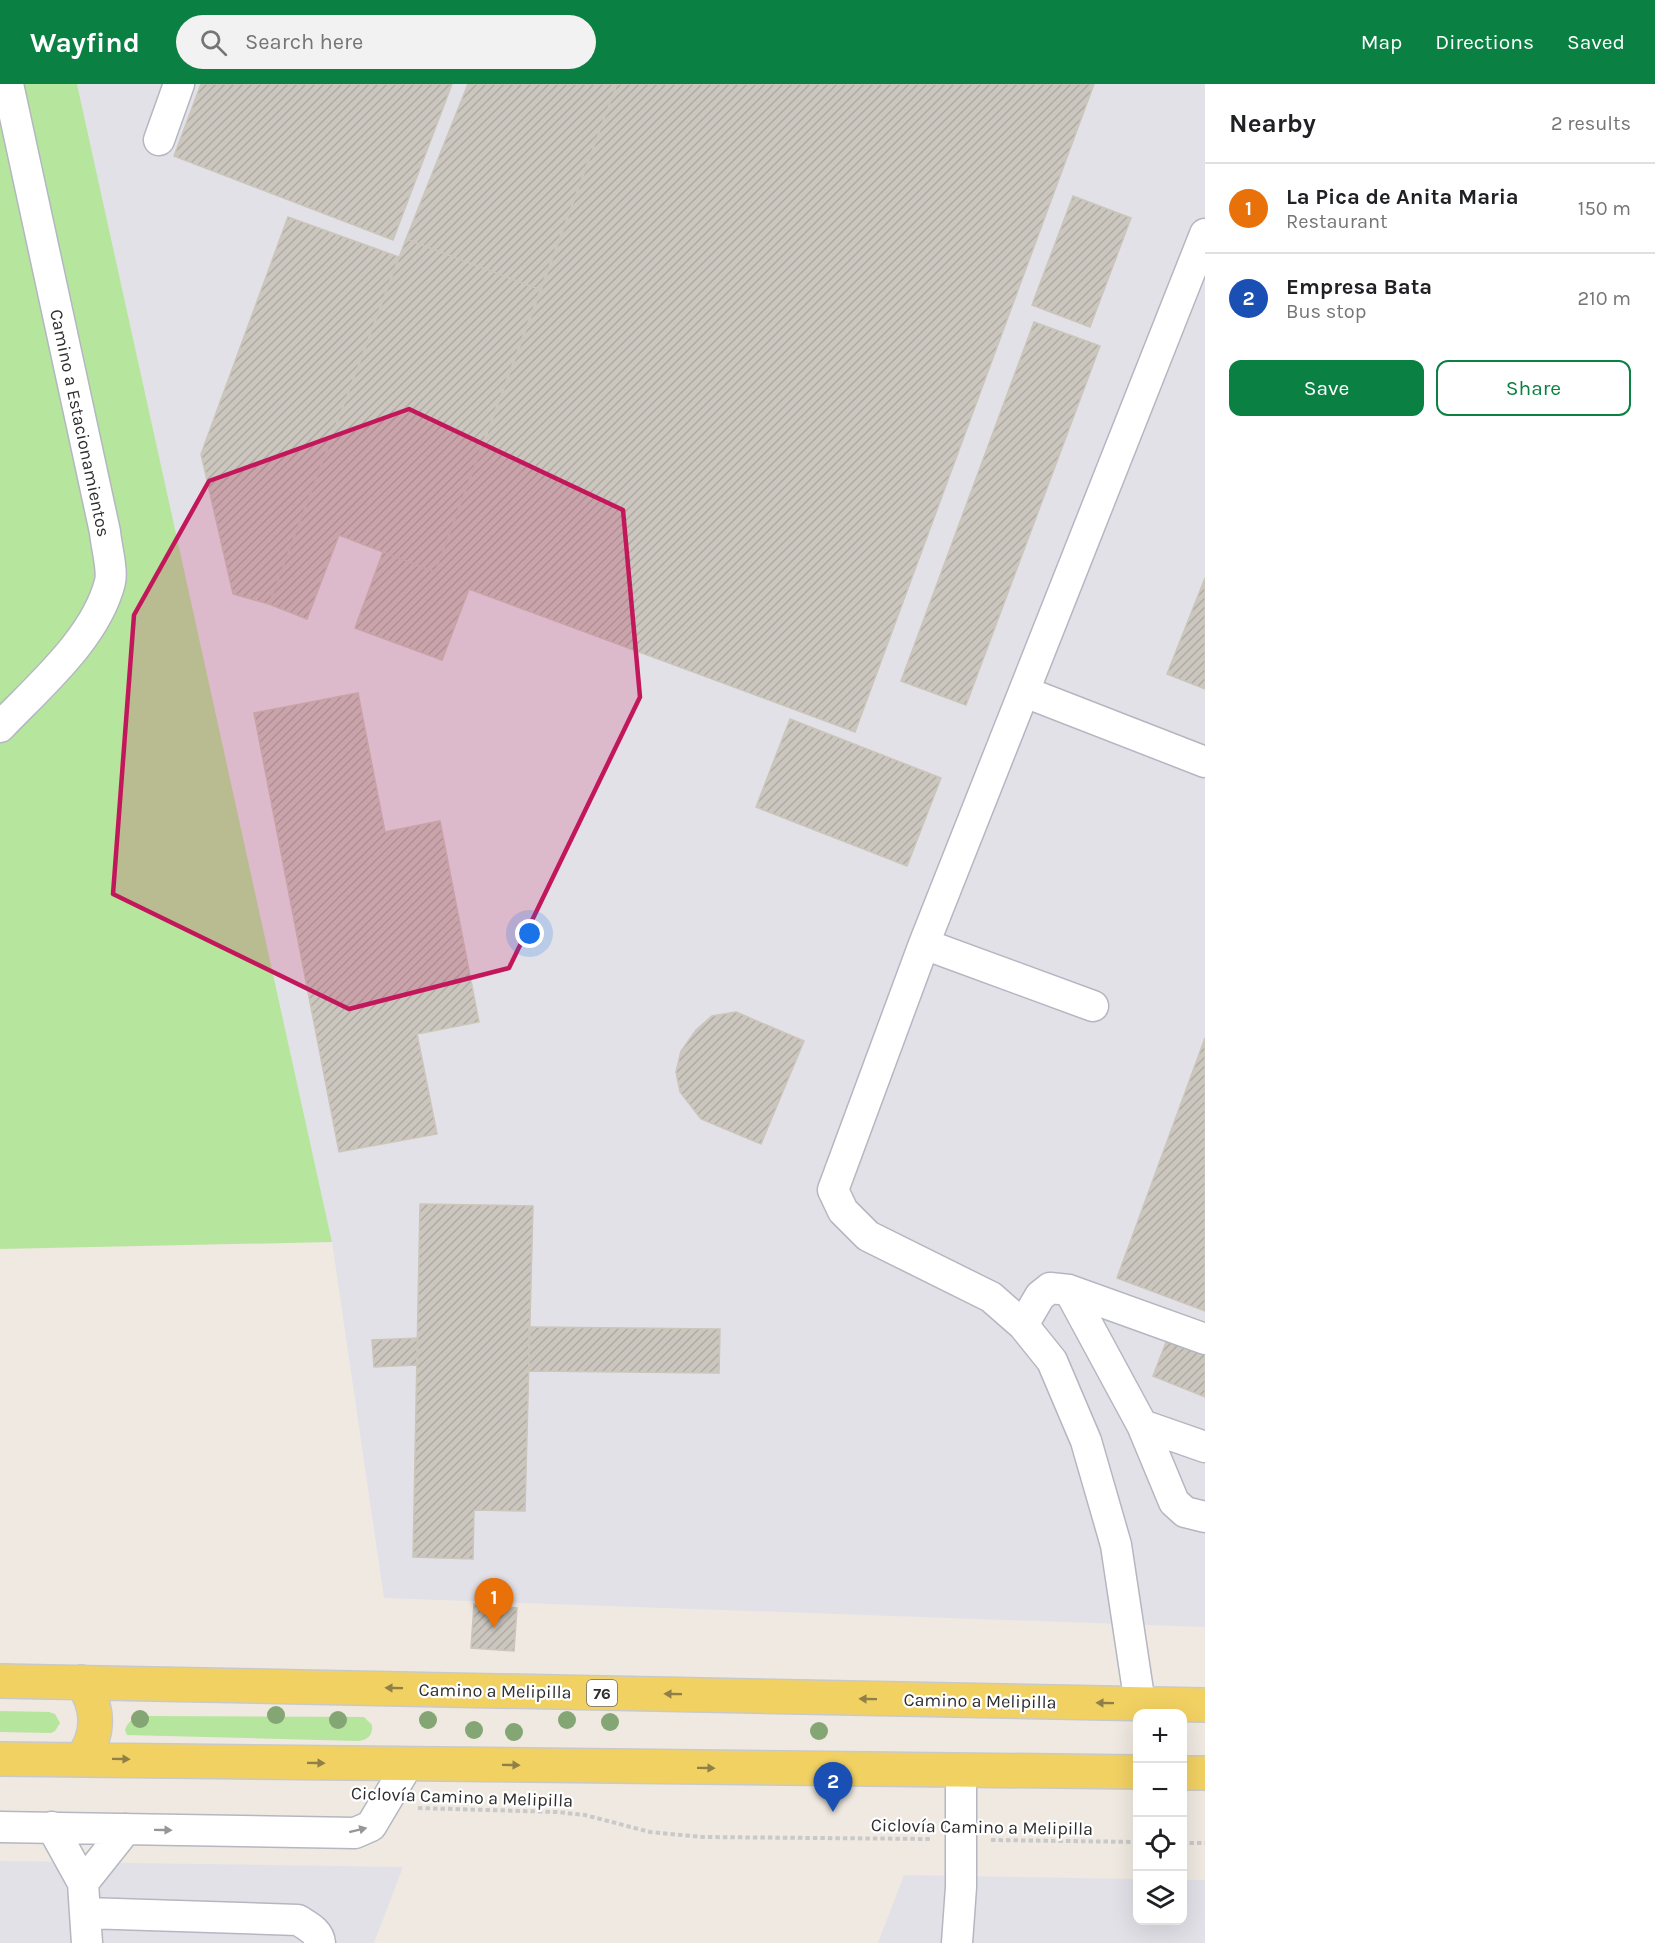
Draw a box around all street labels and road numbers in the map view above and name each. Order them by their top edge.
street label: Camino a Estacionamientos [45,307,115,539]
street label: Camino a Melipilla [418,1679,572,1703]
road number: 76 [587,1680,617,1706]
street label: Camino a Melipilla [903,1689,1057,1713]
street label: Ciclovía Camino a Melipilla [351,1782,573,1812]
street label: Ciclovía Camino a Melipilla [871,1814,1093,1840]

